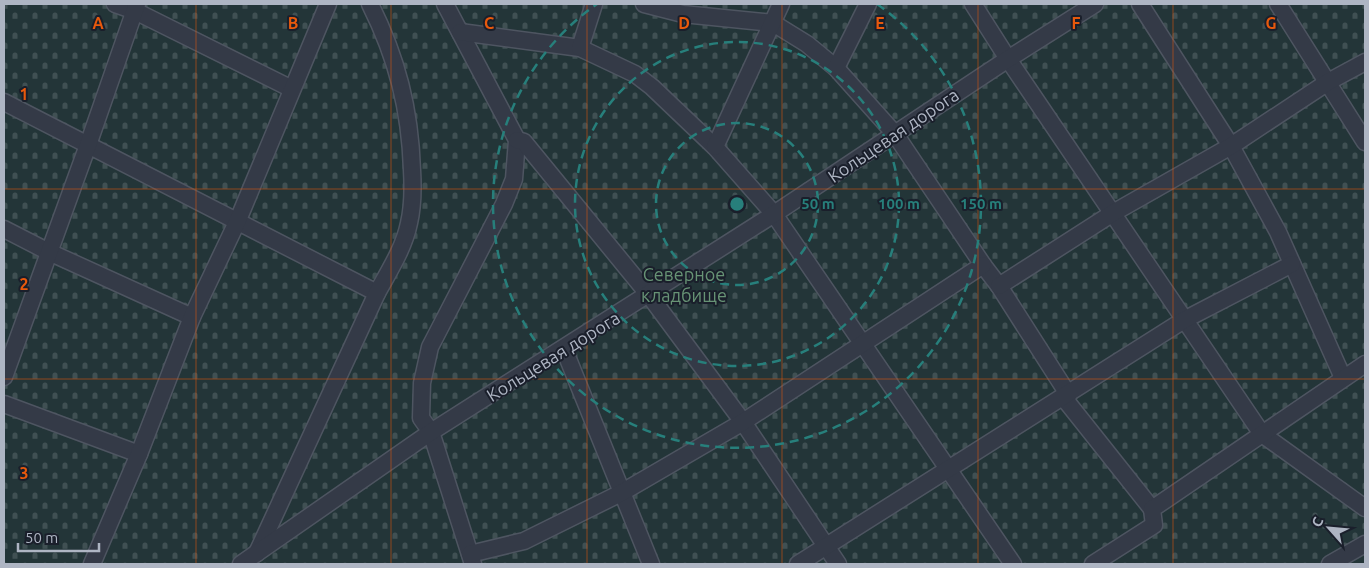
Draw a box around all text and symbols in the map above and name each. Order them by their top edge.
text: A [92,14,104,32]
text: B [288,14,298,32]
text: C [484,14,494,32]
text: D [678,14,690,32]
text: E [875,14,885,32]
text: F [1072,14,1081,32]
text: G [1265,14,1277,32]
street label: Кольцевая дорога [824,84,962,186]
text: 1 [19,85,29,103]
centre of rings [728,195,746,213]
text: 50 m [801,195,835,212]
text: 100 m [878,195,920,212]
text: 150 m [960,195,1002,212]
park label: Северное кладбище [641,264,727,305]
text: 2 [19,275,29,293]
street label: Кольцевая дорога [483,307,623,405]
text: 3 [19,464,29,482]
north arrow [1304,503,1354,553]
text: С [1308,514,1327,530]
scale bar [18,520,99,552]
text: 50 m [25,529,58,546]

